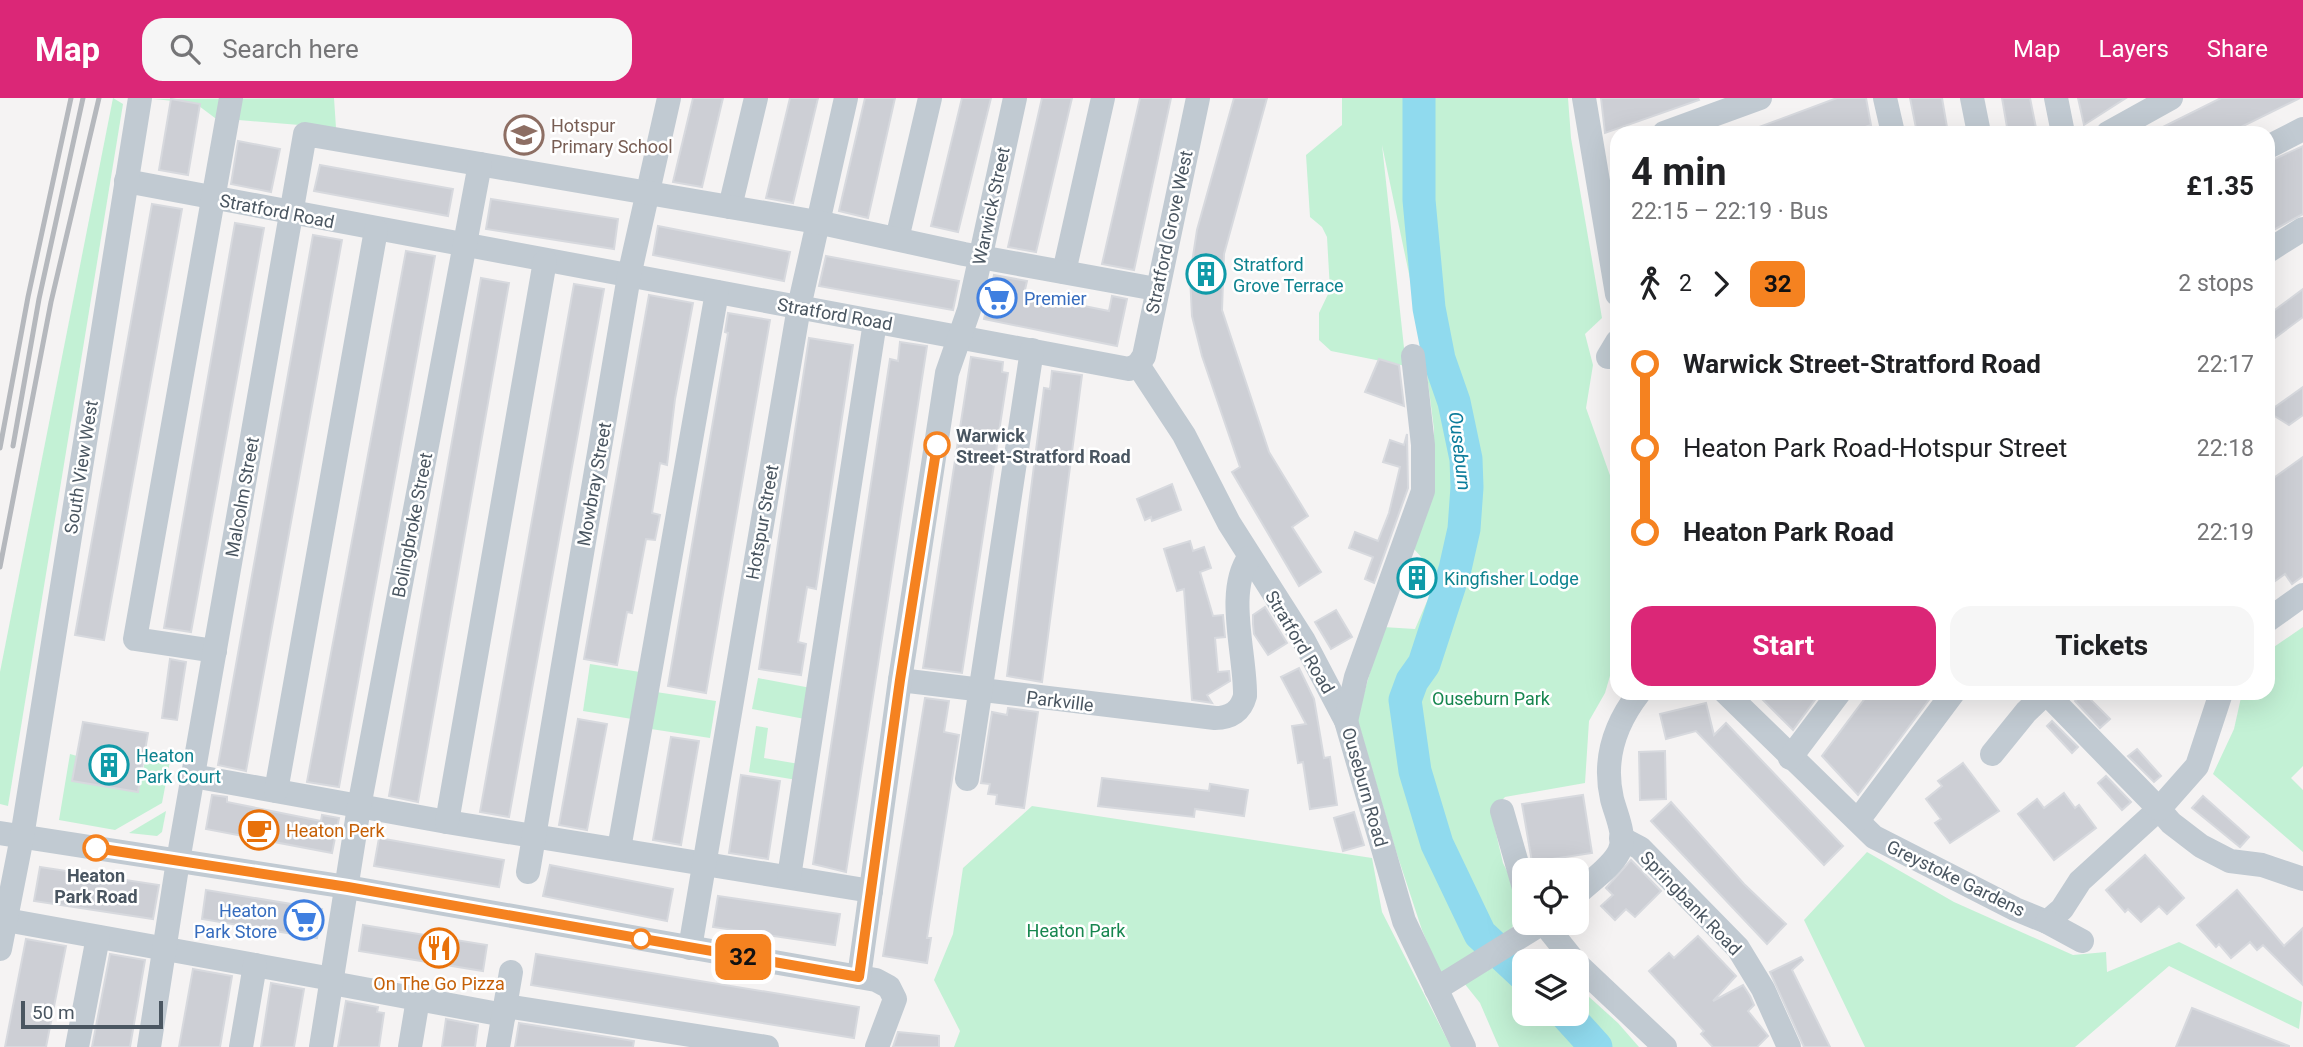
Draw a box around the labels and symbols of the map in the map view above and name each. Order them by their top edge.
school or university icon: Hotspur Primary School [503,114,545,156]
place label: Hotspur Primary School [551,115,673,157]
street label: Warwick Street [968,145,1014,267]
street label: Stratford Grove West [1141,148,1197,316]
street label: Stratford Road [218,190,336,232]
building icon: Stratford Grove Terrace [1185,253,1227,295]
place label: Stratford Grove Terrace [1233,254,1344,296]
supermarket icon: Premier [976,277,1018,319]
place label: Premier [1024,288,1087,309]
street label: Stratford Road [776,294,894,334]
street label: South View West [60,399,102,535]
water label: Ouseburn [1444,410,1476,492]
street label: Mowbray Street [573,420,615,548]
place label: Warwick Street-Stratford Road [956,425,1131,467]
marker: Warwick Street-Stratford Road [924,432,950,458]
street label: Malcolm Street [221,435,263,559]
street label: Bolingbroke Street [388,451,436,599]
street label: Hotspur Street [742,463,782,581]
building icon: Kingfisher Lodge [1396,557,1438,599]
place label: Kingfisher Lodge [1444,568,1579,589]
street label: Stratford Road [1261,587,1339,697]
street label: Parkville [1025,686,1095,716]
park label: Ouseburn Park [1432,688,1551,709]
street label: Ouseburn Road [1338,725,1392,849]
building icon: Heaton Park Court [88,744,130,786]
place label: Heaton Park Court [136,745,221,787]
cafe icon: Heaton Perk [238,809,280,851]
place label: Heaton Perk [286,820,385,841]
marker: Heaton Park Road [83,835,109,861]
street label: Greystoke Gardens [1883,835,2029,921]
street label: Springbank Road [1636,847,1746,959]
place label: Heaton Park Road [54,865,138,907]
supermarket icon: Heaton Park Store [283,899,325,941]
place label: Heaton Park Store [194,900,277,942]
park label: Heaton Park [1027,920,1126,941]
restaurant icon: On The Go Pizza [418,927,460,969]
unlabelled marker [631,929,651,949]
line badge: 32 [712,934,774,980]
place label: On The Go Pizza [373,973,505,994]
scale bar [21,998,163,1030]

